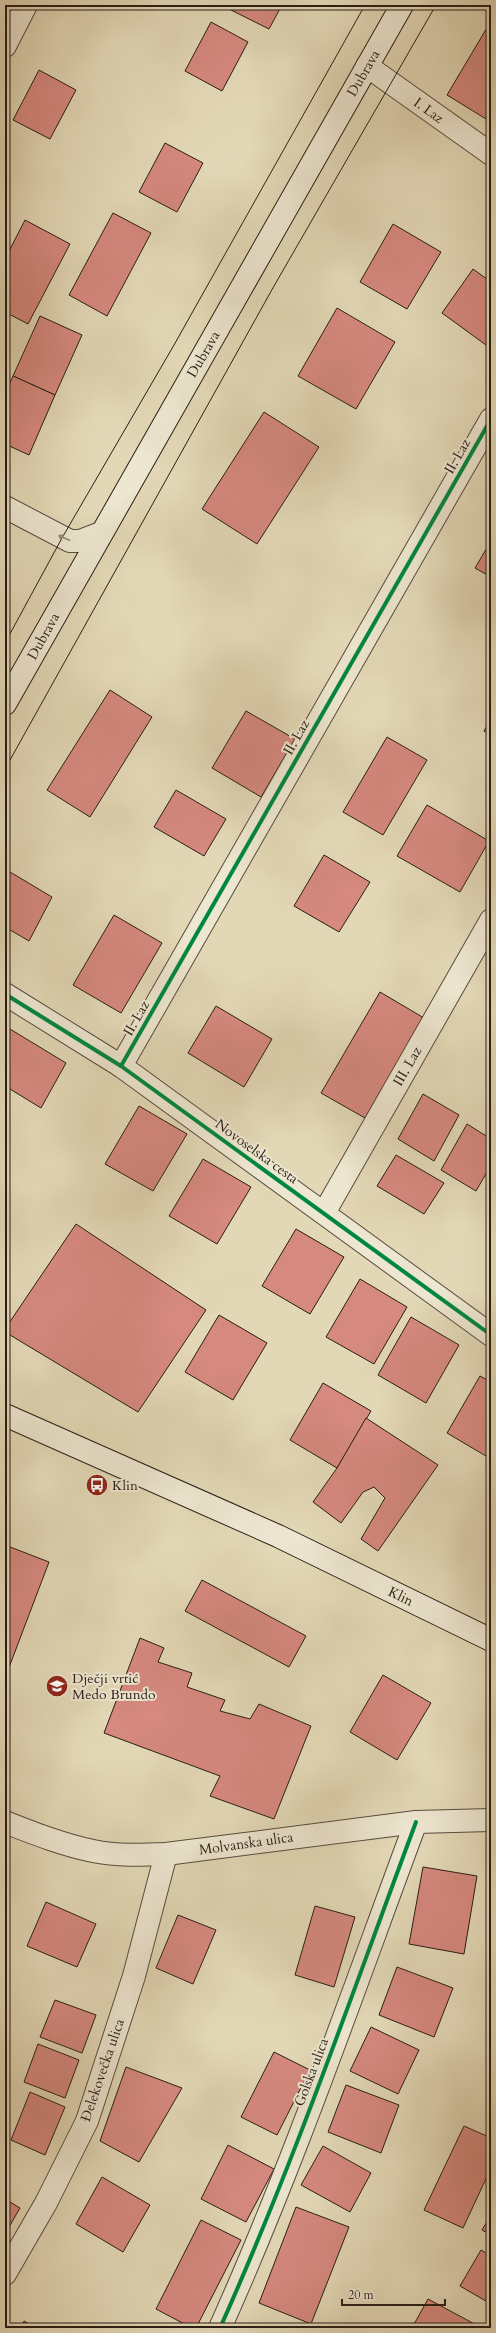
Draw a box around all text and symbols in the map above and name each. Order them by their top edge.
street label: Dubrava [342,46,384,100]
street label: I. Laz [410,93,448,128]
street label: Dubrava [182,327,224,381]
street label: II. Laz [440,435,475,477]
one-way arrow [58,534,70,541]
street label: Dubrava [23,609,64,663]
street label: II. Laz [279,716,314,758]
street label: II. Laz [119,997,154,1039]
street label: III. Laz [389,1042,427,1089]
street label: Novoselska cesta [211,1115,302,1188]
bus stop icon: Klin [84,1472,110,1498]
place label: Klin [112,1476,138,1495]
street label: Klin [385,1582,417,1611]
place label: Dječji vrtić Medo Brundo [72,1669,156,1704]
school or university icon: Dječji vrtić Medo Brundo [44,1673,70,1699]
street label: Molvanska ulica [198,1827,294,1860]
street label: Đelekovečka ulica [76,2016,129,2124]
street label: Golska ulica [290,2035,333,2109]
scale bar [342,2281,445,2307]
text: 20 m [348,2287,375,2303]

